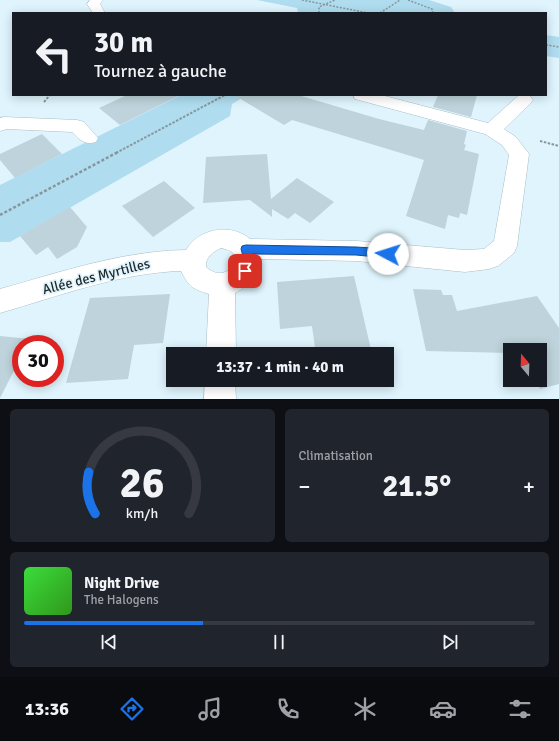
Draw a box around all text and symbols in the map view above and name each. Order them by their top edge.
text: 30 m [94,26,153,60]
icon: left [28,28,80,80]
text: Tournez à gauche [94,60,227,82]
position arrow [367,233,409,275]
pin [228,254,262,288]
street label: Allée des Myrtilles [41,255,152,298]
icon: arrive [234,260,256,282]
speed limit sign: 30 [12,335,64,387]
north arrow [503,343,547,387]
map controls [503,343,547,387]
text: 13:37 · 1 min · 40 m [216,358,344,376]
text: Climatisation [299,448,373,464]
text: 26 [120,457,165,508]
text: 21.5° [382,468,451,505]
text: − [299,473,310,500]
text: + [523,473,535,500]
text: km/h [126,504,158,521]
text: Night Drive [84,574,159,592]
text: The Halogens [84,592,159,608]
icon: previous [98,631,120,653]
icon: pause [268,631,290,653]
icon: next [439,631,461,653]
icon: directions [118,695,146,723]
icon: music [196,695,224,723]
icon: phone [274,695,302,723]
icon: climate [351,695,379,723]
icon: car [429,695,457,723]
icon: filters [506,695,534,723]
text: 13:36 [25,698,69,720]

